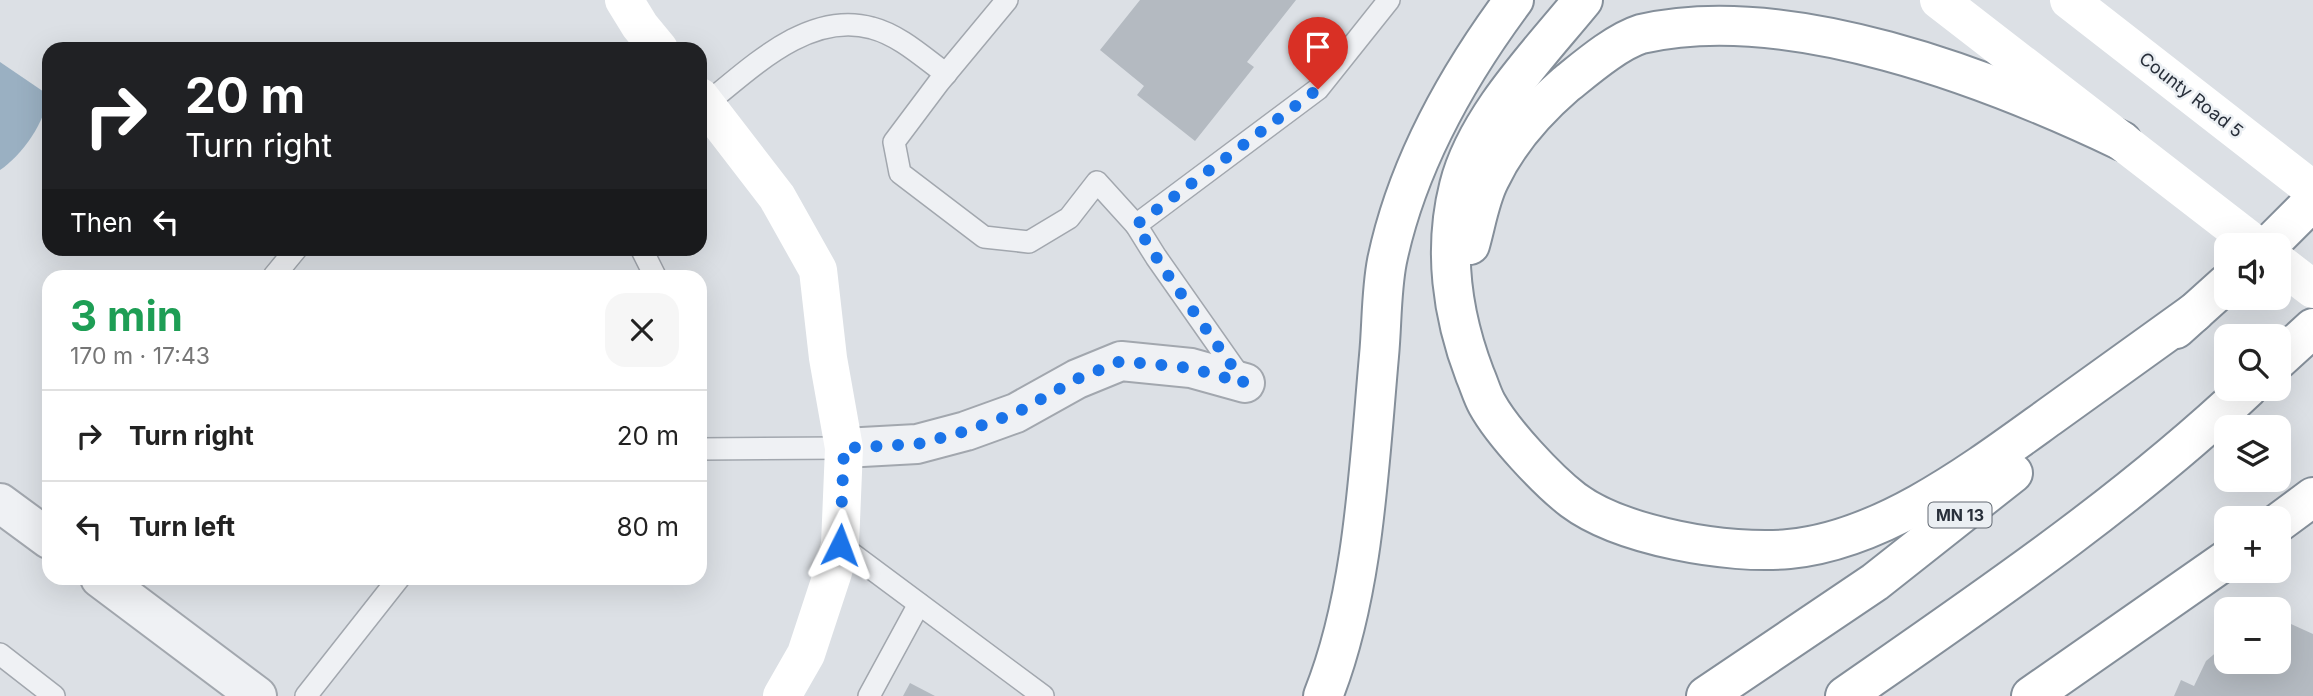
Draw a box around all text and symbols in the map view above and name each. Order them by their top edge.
pin [1288,17,1348,89]
icon: arrive [1299,28,1337,66]
street label: County Road 5 [2135,48,2247,142]
text: 20 m [185,66,305,125]
icon: right [70,70,161,161]
text: Turn right [185,126,332,165]
icon: left [147,203,185,241]
text: Then [70,207,133,238]
map controls [2214,233,2291,674]
button: sound [2214,233,2291,310]
text: 3 min [70,290,183,341]
button: close [605,293,679,367]
button: search [2214,324,2291,401]
text: 170 m · 17:43 [70,342,210,370]
button: layers [2214,415,2291,492]
icon: right [70,417,108,455]
text: Turn right [129,420,254,451]
text: 20 m [617,420,679,451]
road number: MN 13 [1928,502,1992,528]
button: + [2214,506,2291,583]
icon: left [70,508,108,546]
position arrow [803,508,877,582]
text: Turn left [129,511,235,542]
text: 80 m [616,511,679,542]
button: − [2214,597,2291,674]

